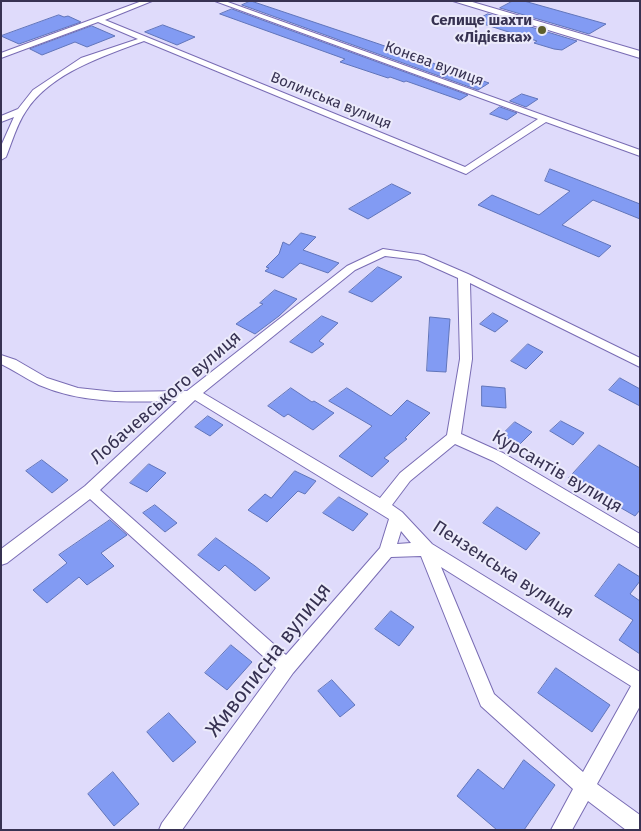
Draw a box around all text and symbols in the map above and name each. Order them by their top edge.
place label: Селище шахти «Лідієвка» [431,12,532,47]
marker: Селище шахти «Лідієвка» [536,24,548,36]
street label: Конєва вулиця [382,38,486,90]
street label: Волинська вулиця [268,68,394,134]
street label: Лобачевського вулиця [86,327,246,469]
street label: Курсантів вулиця [488,426,626,518]
street label: Пензенська вулиця [428,516,578,624]
street label: Живописна вулиця [201,578,337,742]

